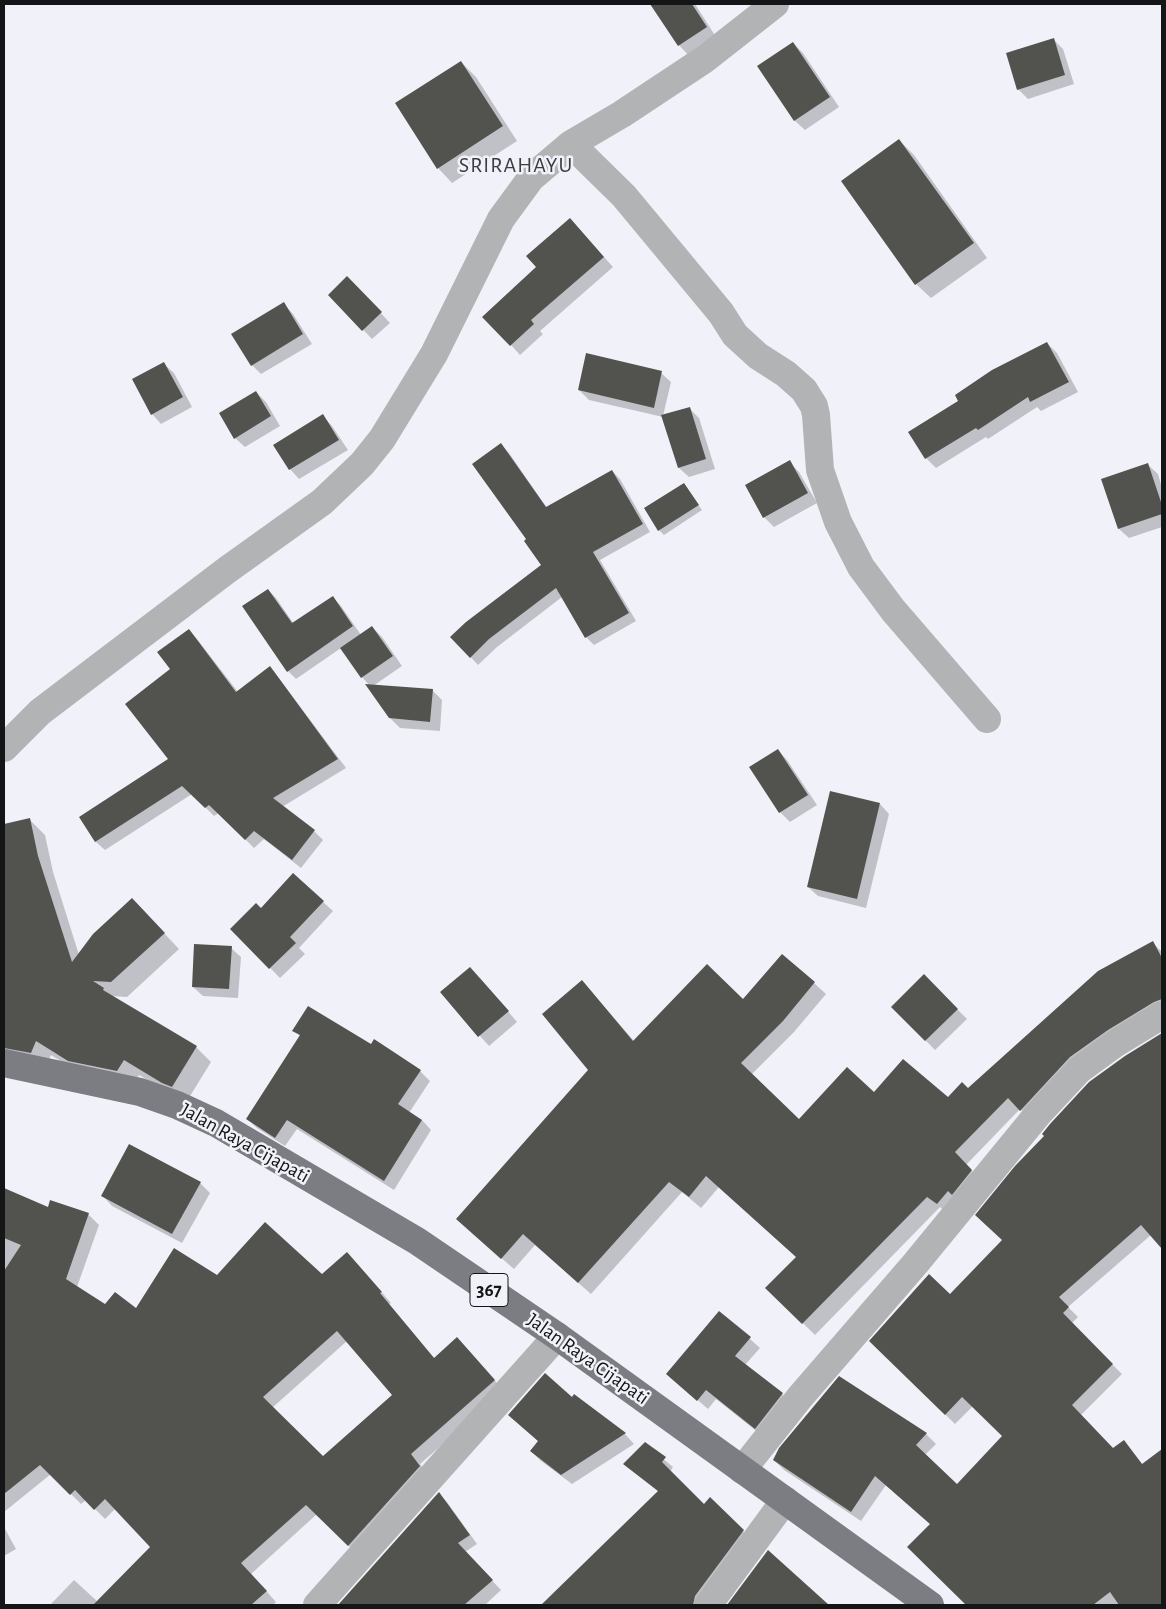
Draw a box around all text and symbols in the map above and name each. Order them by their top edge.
district label: SRIRAHAYU [458,152,574,178]
street label: Jalan Raya Cijapati [176,1098,314,1188]
road number: 367 [470,1274,508,1306]
street label: Jalan Raya Cijapati [522,1308,654,1410]

